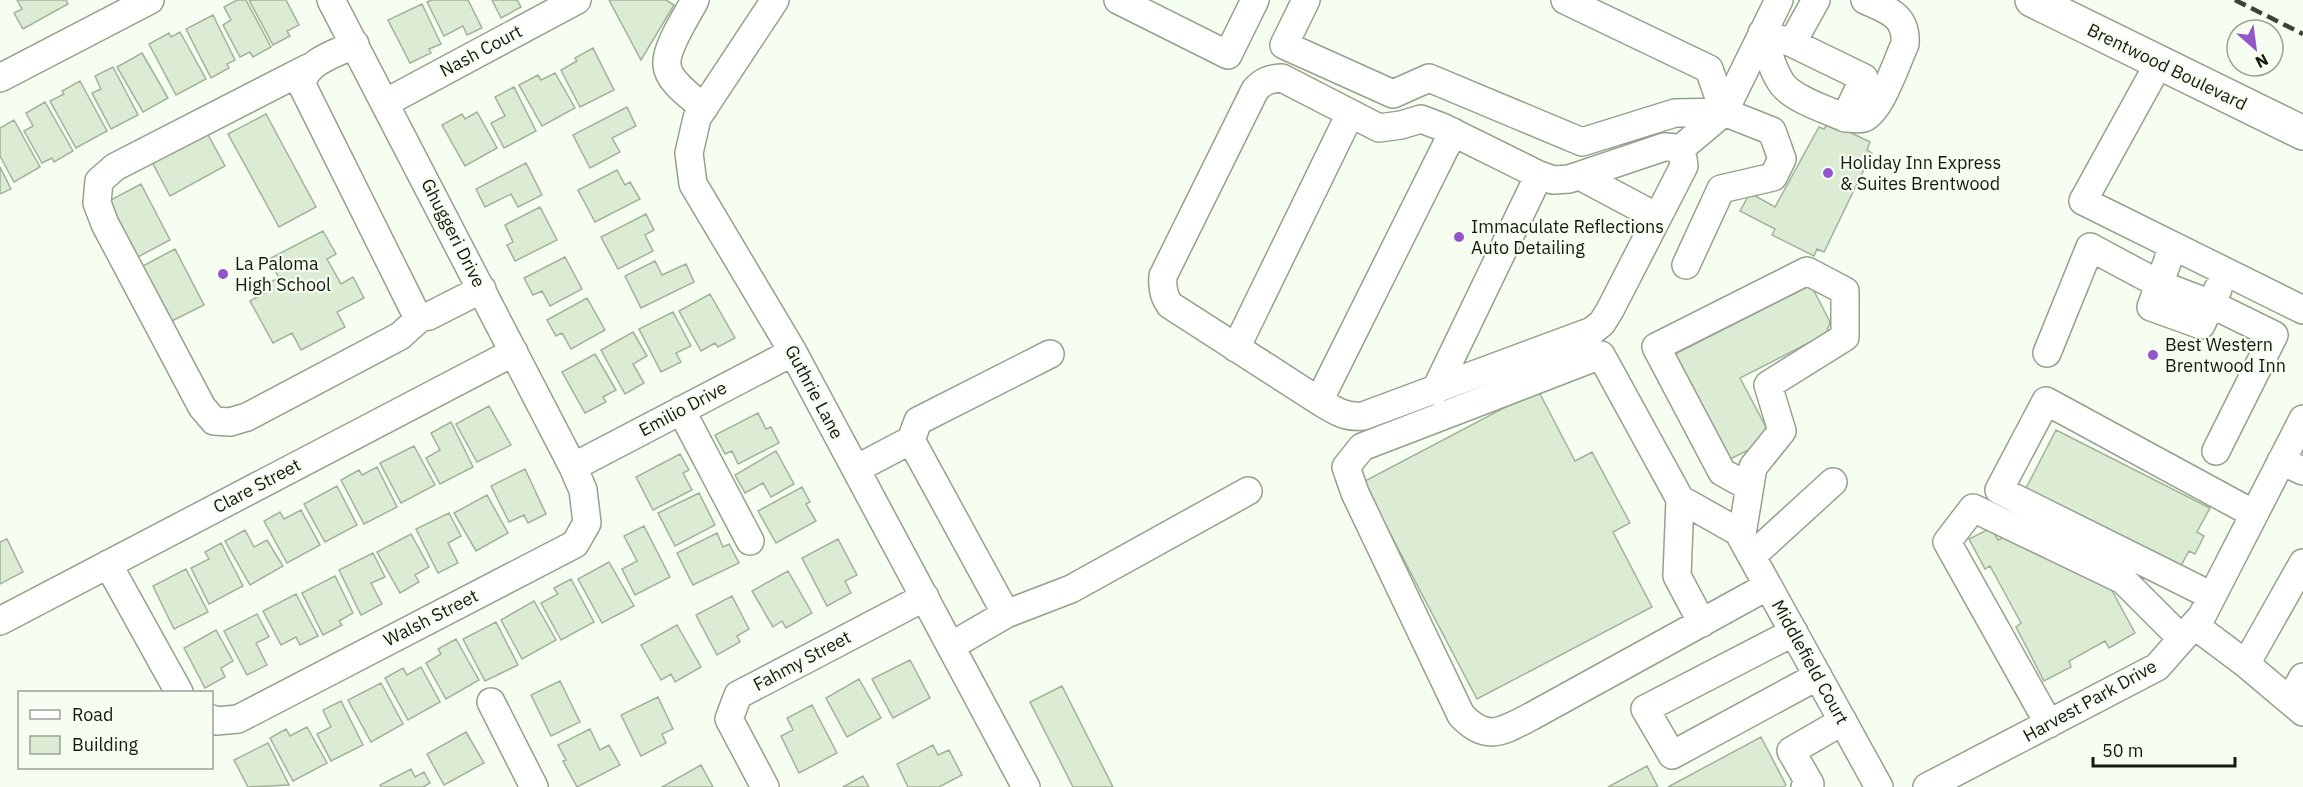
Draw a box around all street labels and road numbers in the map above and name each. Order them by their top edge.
street label: Brentwood Boulevard [2083,18,2251,115]
street label: Nash Court [436,19,526,82]
street label: Ghuggeri Drive [416,175,491,291]
street label: Guthrie Lane [780,341,849,443]
street label: Emilio Drive [635,376,731,441]
street label: Clare Street [209,453,304,518]
street label: Walsh Street [380,584,482,651]
street label: Middlefield Court [1767,595,1854,728]
street label: Fahmy Street [749,625,855,696]
street label: Harvest Park Drive [2019,654,2161,747]

